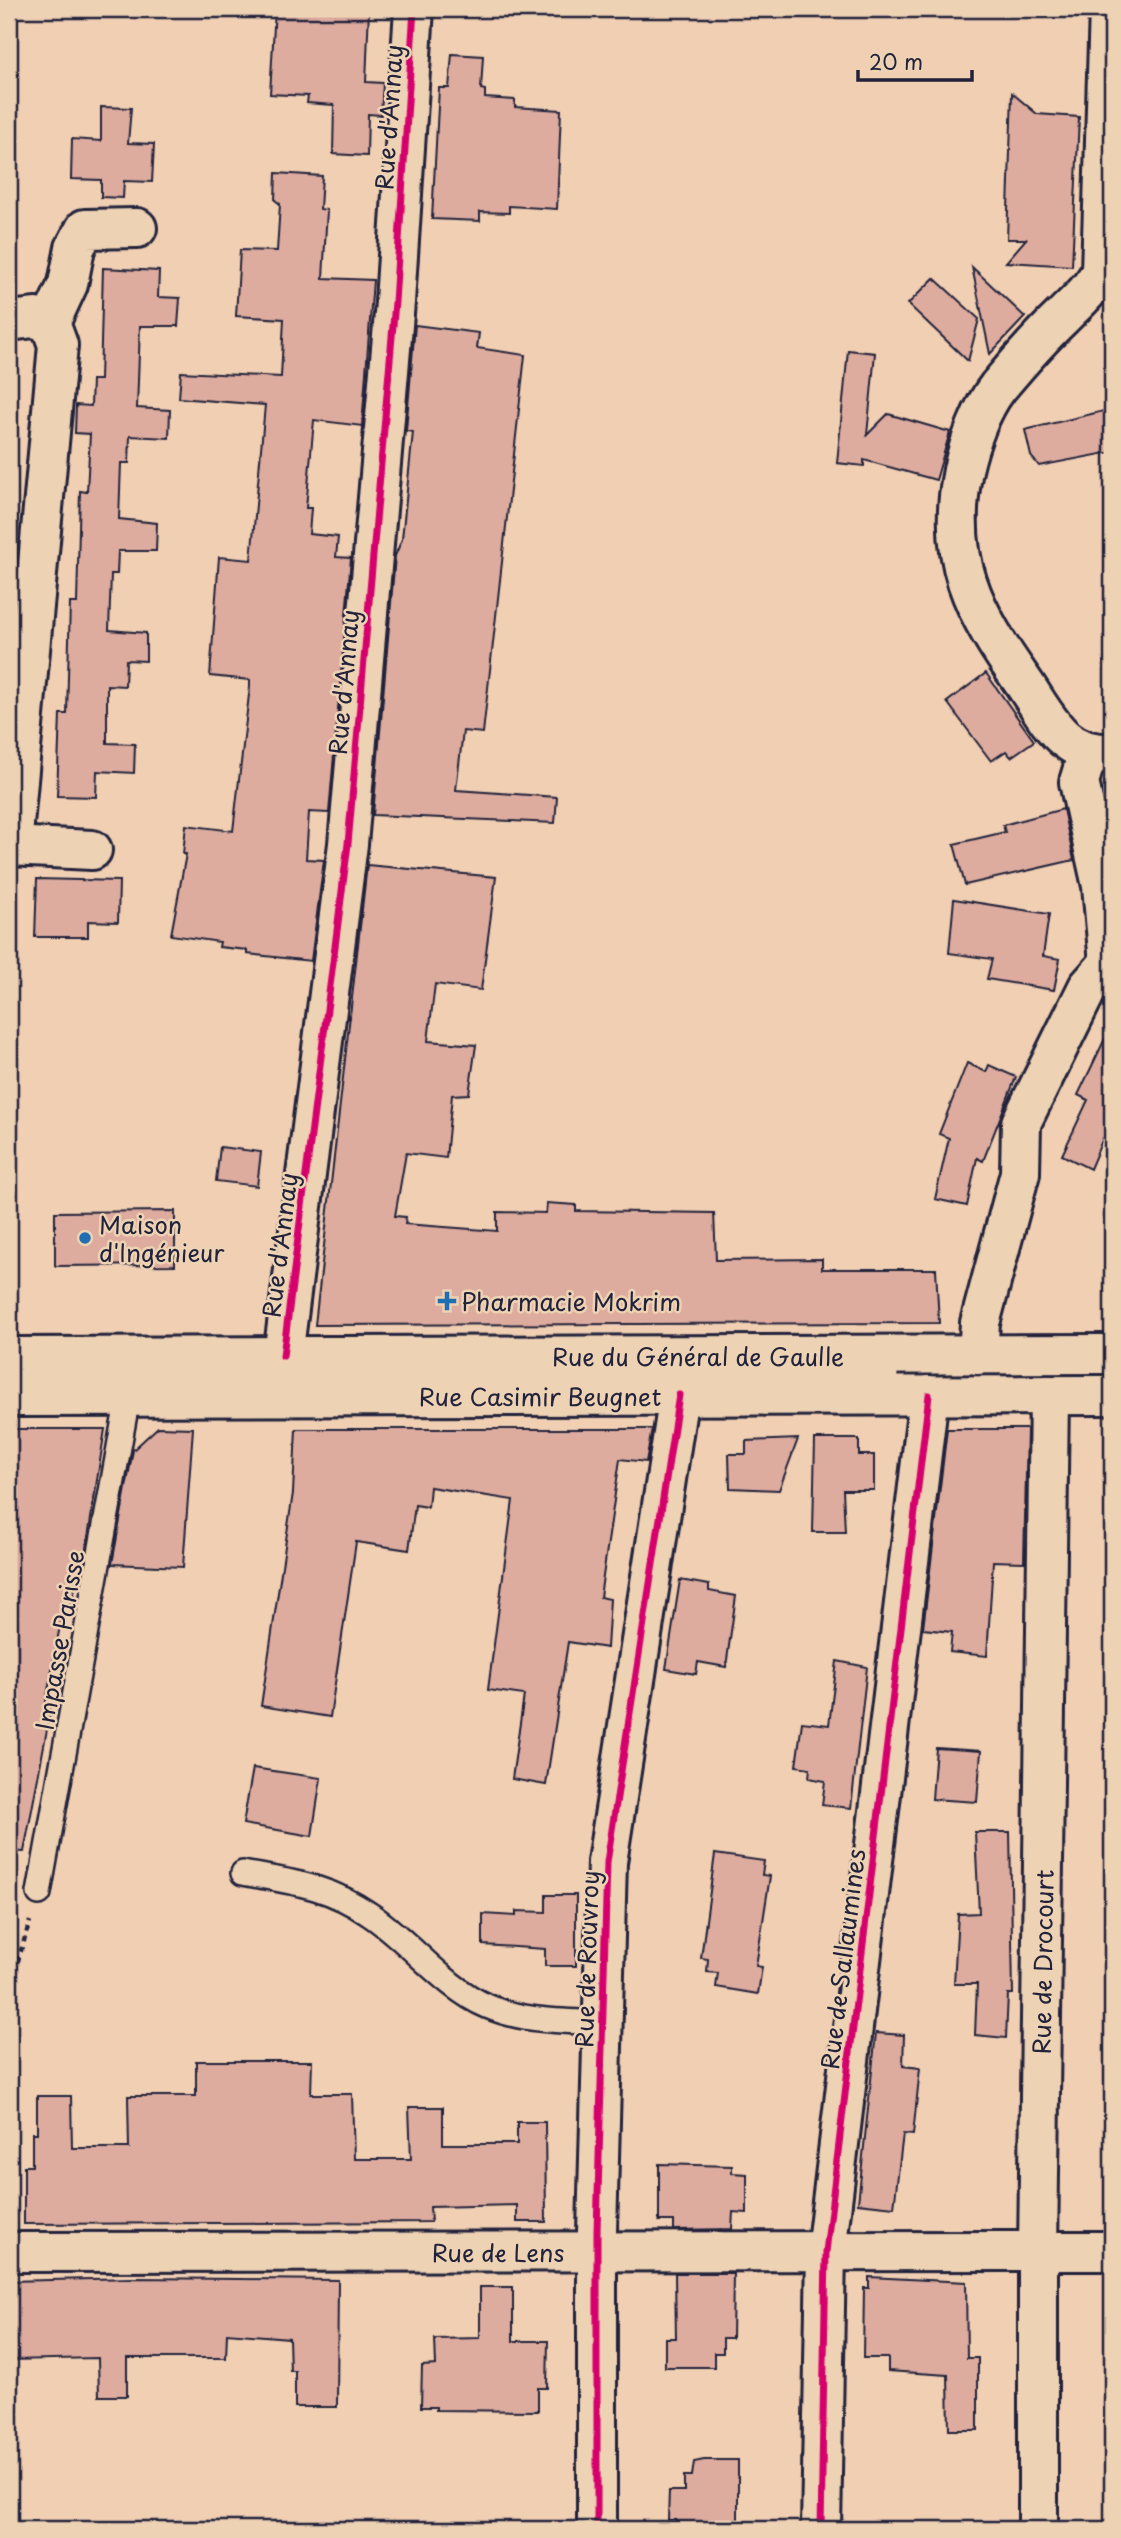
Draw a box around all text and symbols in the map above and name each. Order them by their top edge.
scale bar [858,38,972,82]
street label: Rue d'Annay [365,43,411,191]
text: 20 m [869,45,923,77]
street label: Rue d'Annay [319,608,367,756]
street label: Rue d'Annay [252,1170,306,1320]
place label: Maison d'Ingénieur [99,1206,225,1270]
marker: Maison d'Ingénieur [77,1230,93,1246]
place label: Pharmacie Mokrim [461,1283,681,1319]
marker: Pharmacie Mokrim [439,1293,455,1309]
street label: Rue du Général de Gaulle [552,1338,844,1374]
street label: Rue Casimir Beugnet [419,1378,661,1414]
street label: Impasse Parisse [25,1547,93,1733]
street label: Rue de Sallaumines [811,1847,873,2071]
street label: Rue de Drocourt [1022,1869,1062,2055]
street label: Rue de Rouvroy [565,1870,607,2048]
street label: Rue de Lens [432,2234,564,2270]

